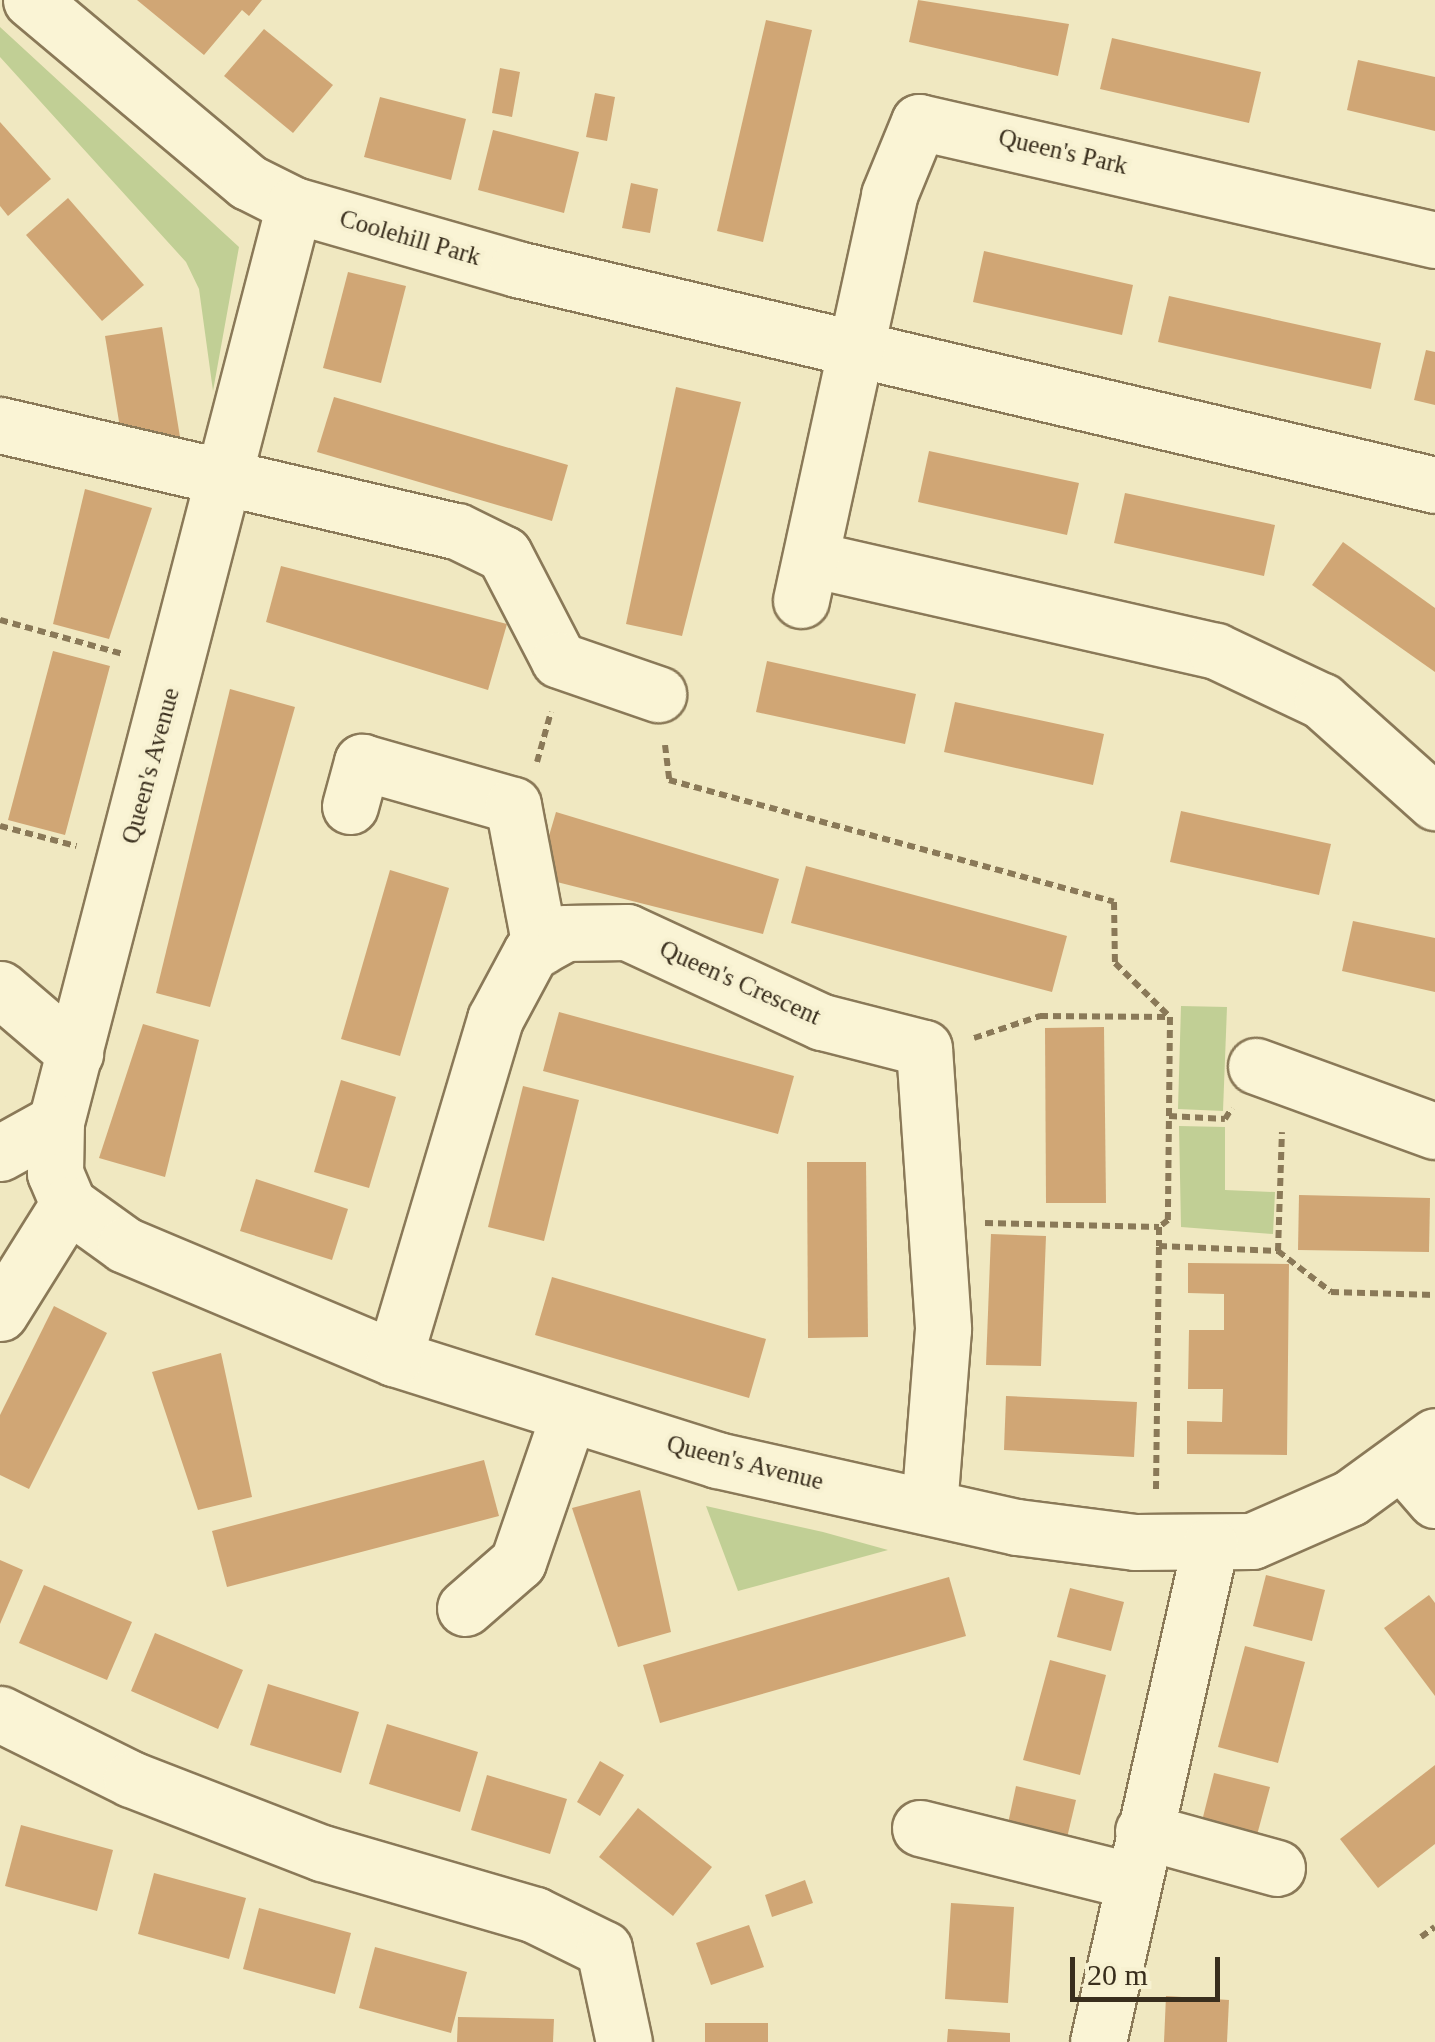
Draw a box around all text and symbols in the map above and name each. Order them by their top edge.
street label: Queen's Park [996,123,1130,181]
street label: Coolehill Park [336,204,484,272]
street label: Queen's Avenue [116,684,186,848]
street label: Queen's Crescent [655,934,825,1032]
street label: Queen's Avenue [663,1429,827,1497]
scale bar [1075,1937,1225,1999]
text: 20 m [1087,1958,1148,1991]

